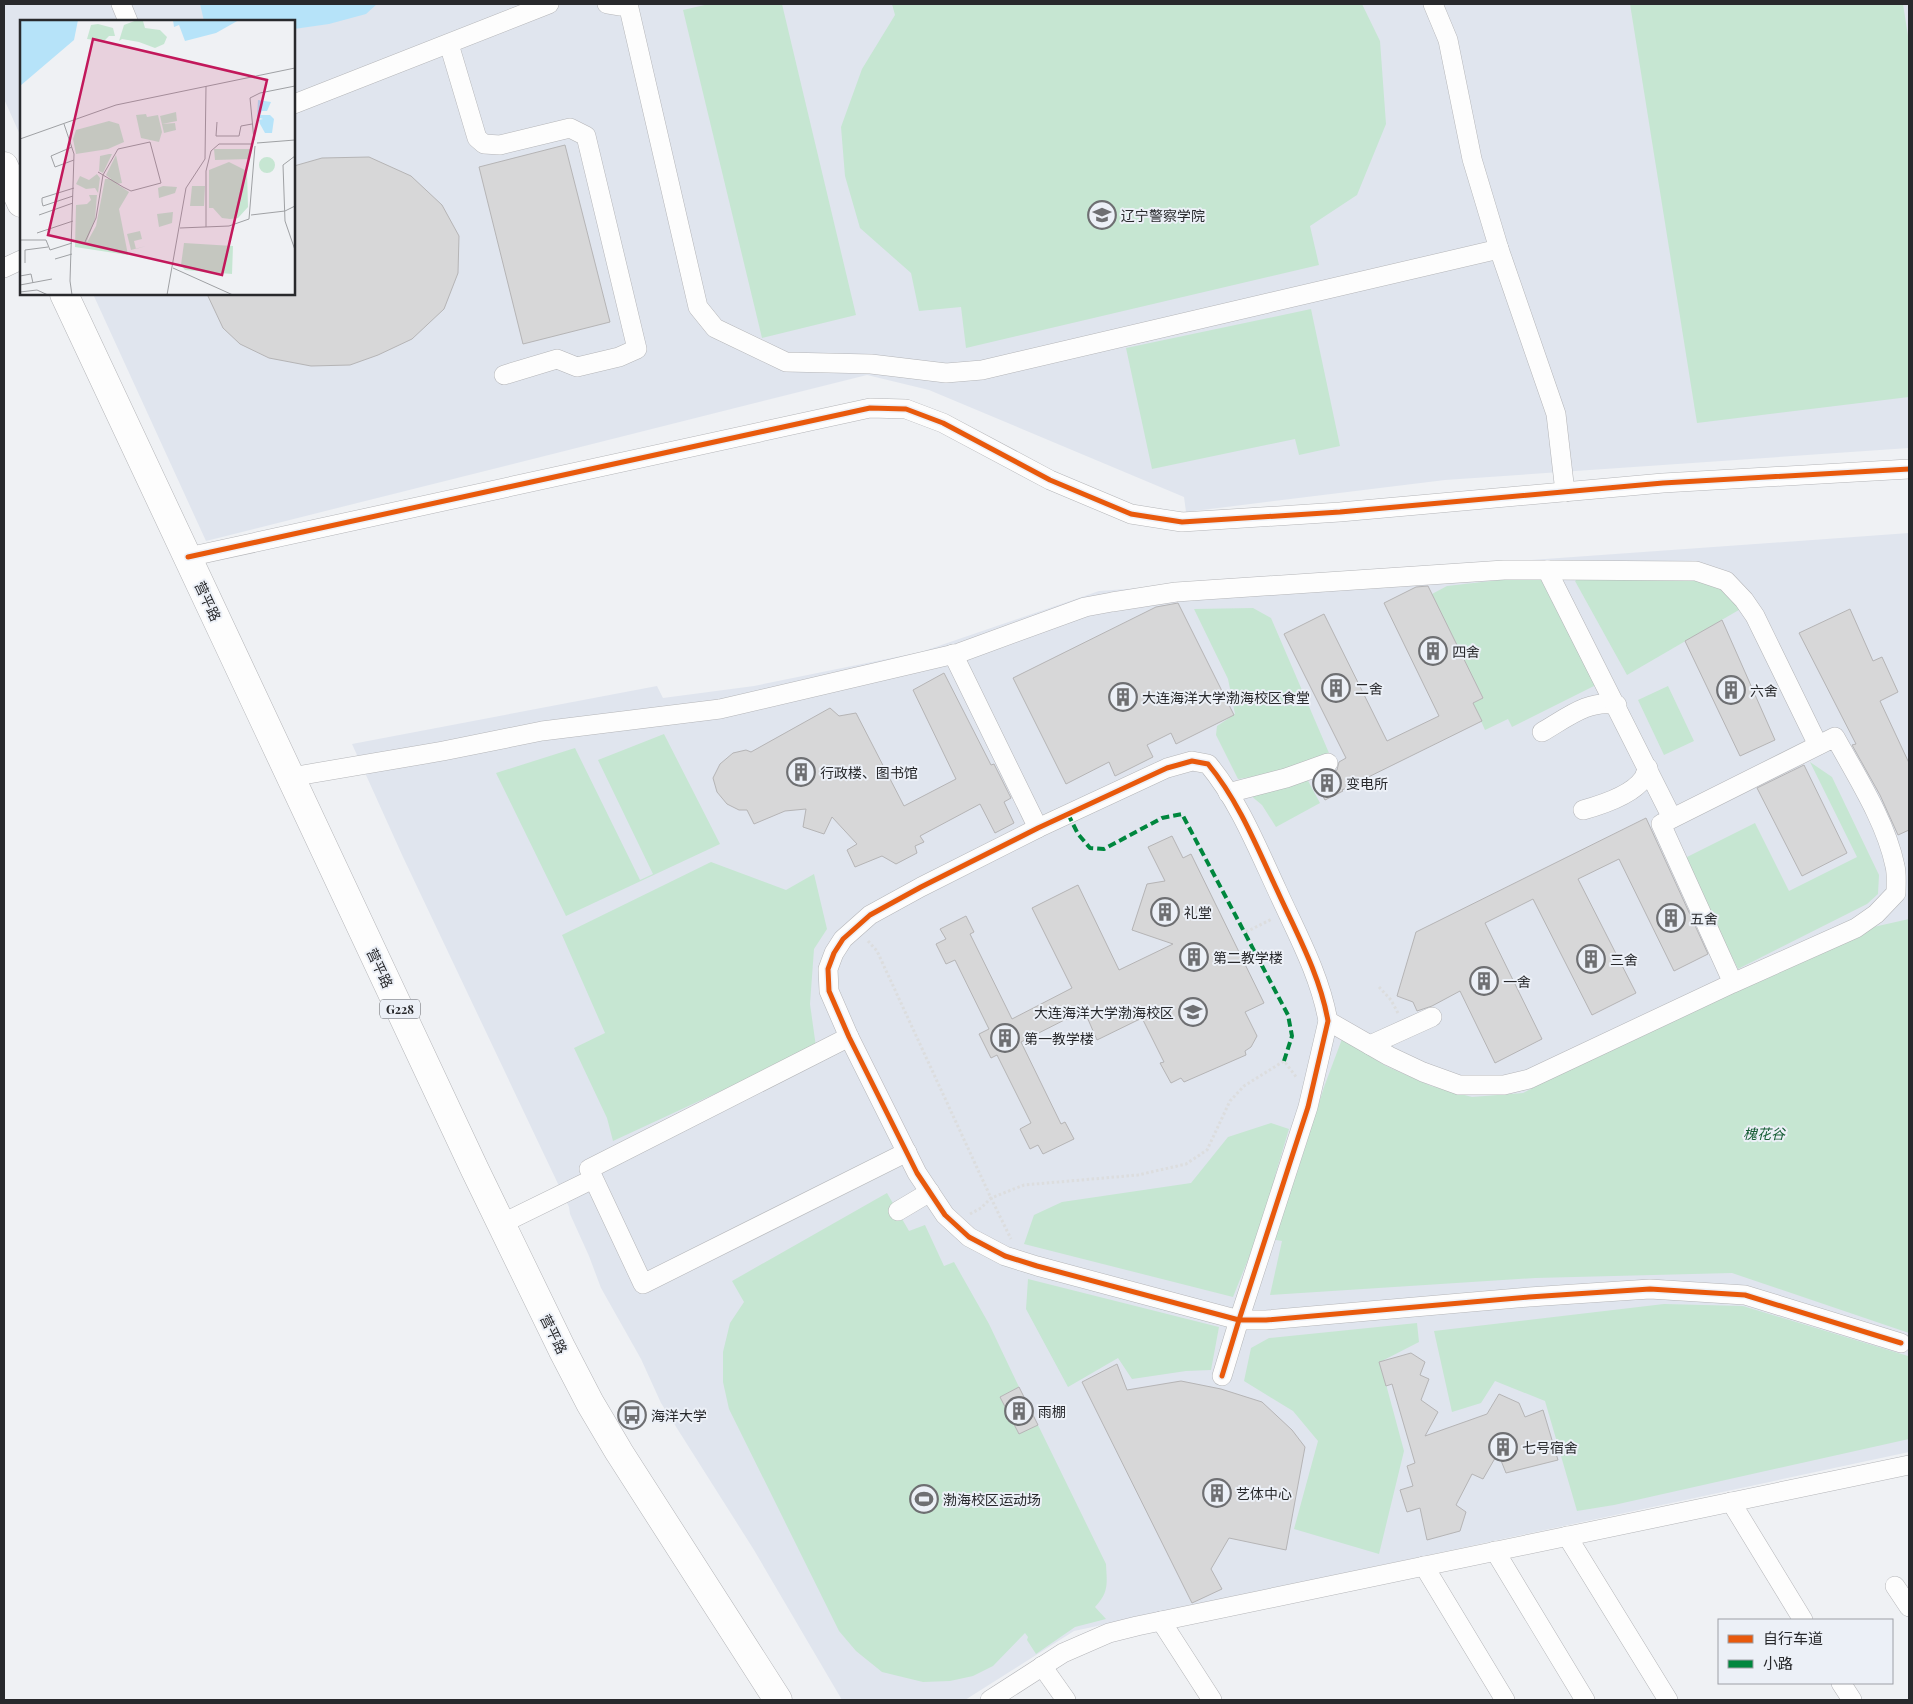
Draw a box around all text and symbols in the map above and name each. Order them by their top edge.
inset map [20,20,295,295]
school or university icon: 辽宁警察学院 [1087,200,1117,230]
place label: 辽宁警察学院 [1121,206,1205,225]
street label: 营平路 [191,578,225,624]
building icon: 四舍 [1418,636,1448,666]
place label: 四舍 [1452,642,1480,661]
building icon: 二舍 [1321,673,1351,703]
building icon: 六舍 [1716,675,1746,705]
place label: 二舍 [1355,679,1383,698]
place label: 六舍 [1750,681,1778,700]
building icon: 大连海洋大学渤海校区食堂 [1108,682,1138,712]
place label: 大连海洋大学渤海校区食堂 [1142,688,1310,707]
building icon: 行政楼、图书馆 [786,757,816,787]
place label: 行政楼、图书馆 [820,763,918,782]
building icon: 变电所 [1312,768,1342,798]
place label: 变电所 [1346,774,1388,793]
building icon: 礼堂 [1150,897,1180,927]
place label: 礼堂 [1184,903,1212,922]
building icon: 五舍 [1656,903,1686,933]
place label: 五舍 [1690,909,1718,928]
building icon: 第二教学楼 [1179,942,1209,972]
building icon: 三舍 [1576,944,1606,974]
street label: 营平路 [363,945,397,991]
place label: 第二教学楼 [1213,948,1283,967]
place label: 三舍 [1610,950,1638,969]
building icon: 一舍 [1469,966,1499,996]
place label: 一舍 [1503,972,1531,991]
school or university icon: 大连海洋大学渤海校区 [1178,997,1208,1027]
road number: G228 [380,1000,420,1019]
place label: 大连海洋大学渤海校区 [1034,1003,1174,1022]
building icon: 第一教学楼 [990,1023,1020,1053]
place label: 第一教学楼 [1024,1029,1094,1048]
park label: 槐花谷 [1743,1124,1787,1143]
street label: 营平路 [536,1311,572,1357]
building icon: 雨棚 [1004,1396,1034,1426]
bus stop icon: 海洋大学 [617,1400,647,1430]
place label: 雨棚 [1038,1402,1066,1421]
place label: 海洋大学 [651,1406,707,1425]
building icon: 七号宿舍 [1488,1432,1518,1462]
place label: 七号宿舍 [1522,1438,1578,1457]
building icon: 艺体中心 [1202,1478,1232,1508]
sports icon: 渤海校区运动场 [909,1484,939,1514]
place label: 艺体中心 [1236,1484,1292,1503]
place label: 渤海校区运动场 [943,1490,1041,1509]
legend [1718,1619,1893,1684]
text: 自行车道 [1763,1628,1823,1648]
text: 小路 [1763,1653,1793,1673]

